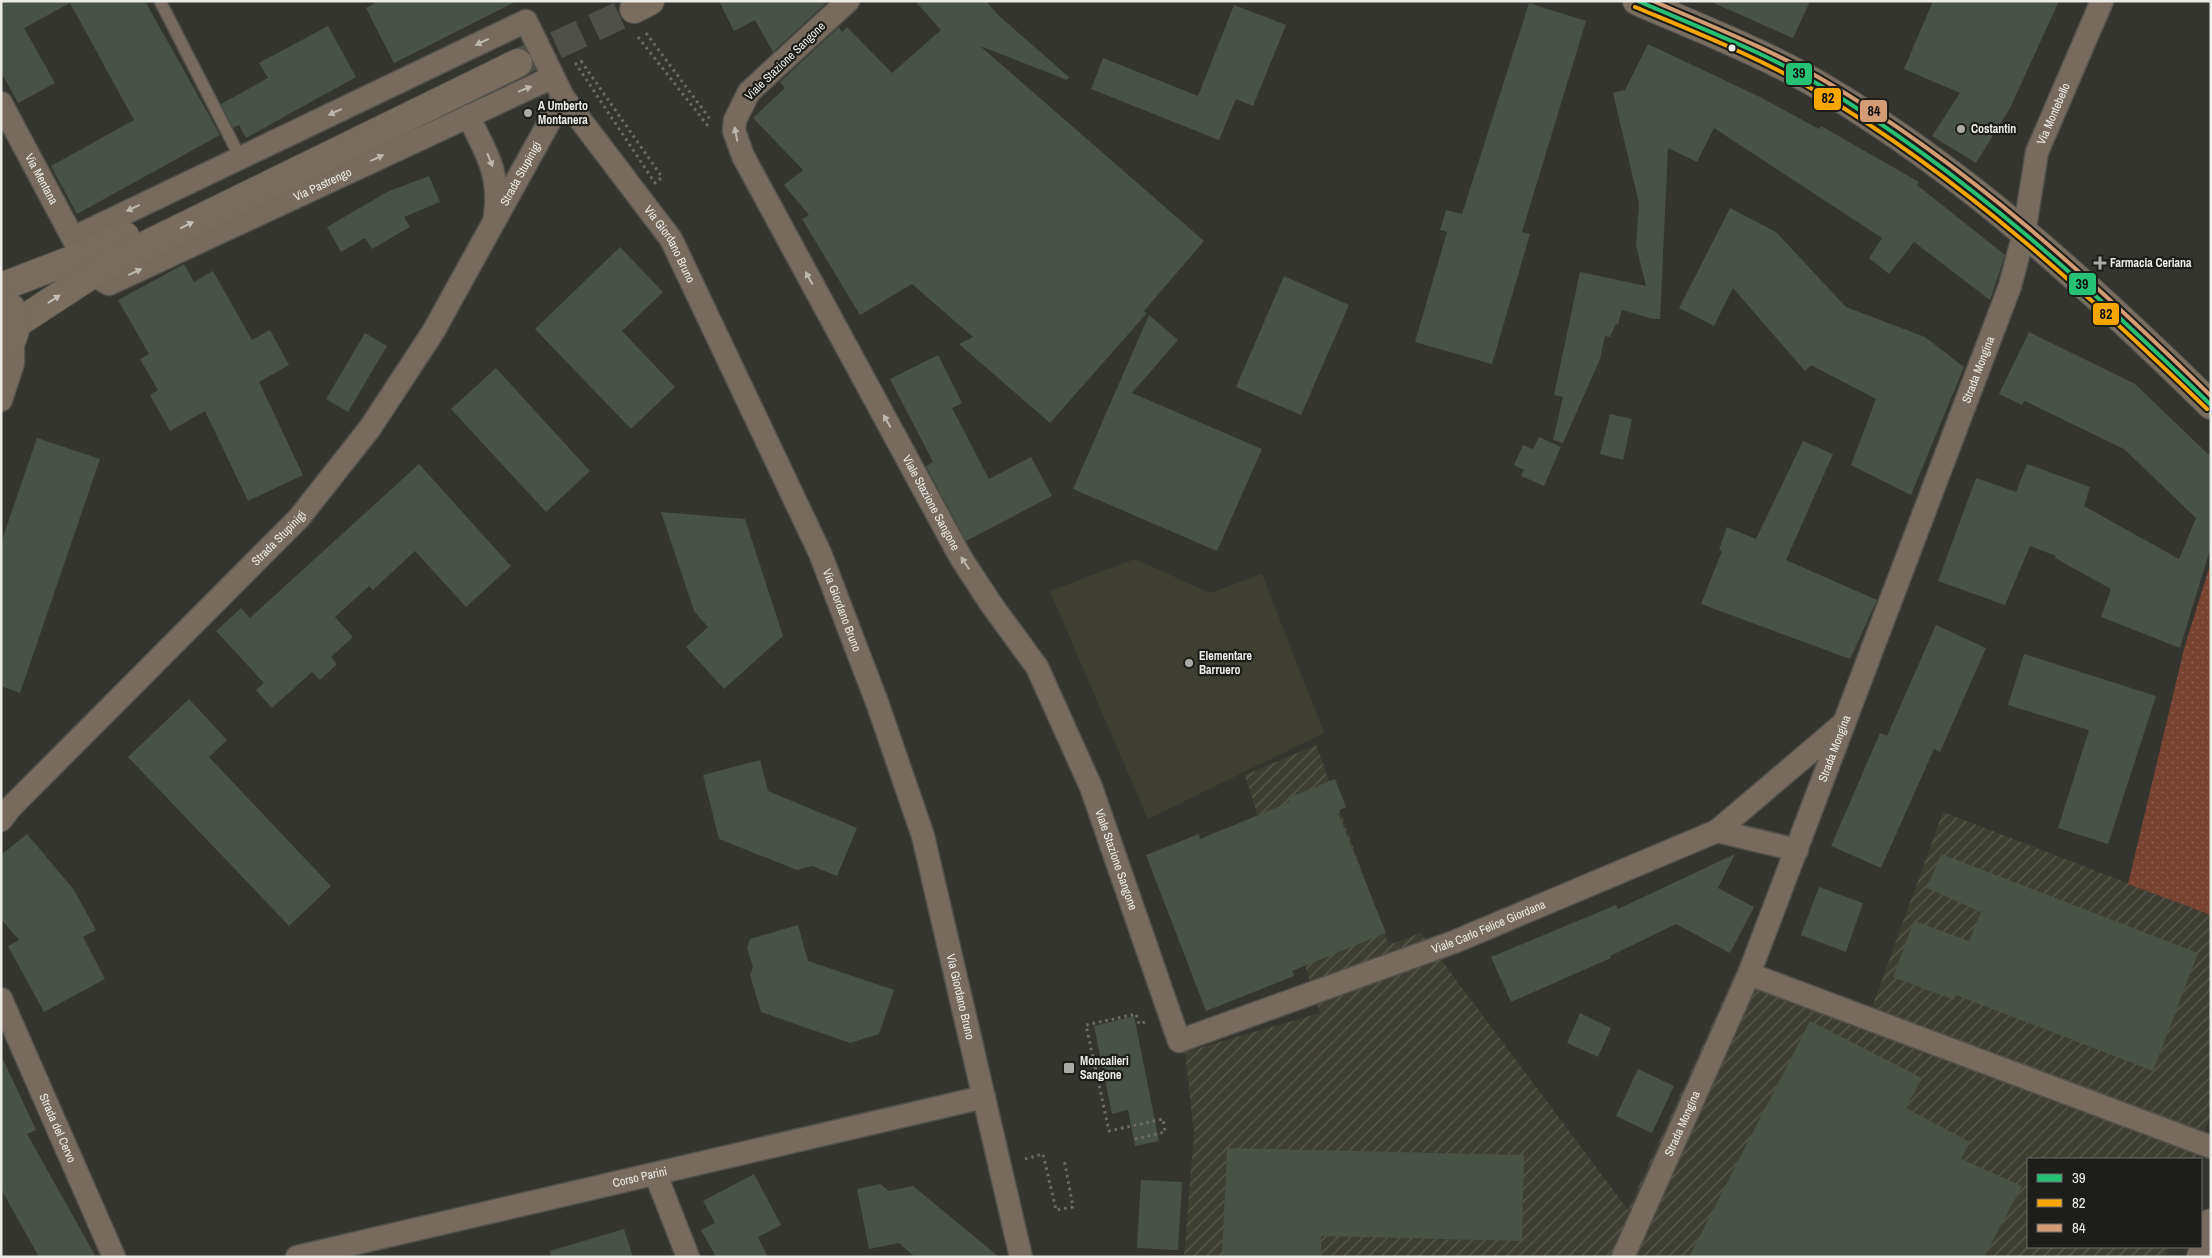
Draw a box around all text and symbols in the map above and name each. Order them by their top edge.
street label: Viale Stazione Sangone [741,18,829,104]
one-way arrow [475,38,489,46]
unlabelled marker [1727,43,1737,53]
line badge: 39 [1785,62,1813,86]
text: 39 [1793,64,1805,82]
street label: Via Montebello [2033,81,2074,147]
one-way arrow [518,85,532,93]
line badge: 82 [1813,87,1842,111]
text: 82 [1822,89,1834,107]
place label: A Umberto Montanera [538,98,588,128]
line badge: 84 [1859,99,1888,123]
text: 84 [1868,102,1881,120]
marker: A Umberto Montanera [522,107,534,119]
one-way arrow [328,108,342,116]
place label: Costantin [1971,121,2016,137]
marker: Costantin [1955,123,1967,135]
one-way arrow [732,125,740,141]
street label: Strada Stupinigi [496,138,545,209]
street label: Via Mentana [21,151,62,208]
one-way arrow [486,153,494,167]
one-way arrow [370,154,385,163]
street label: Via Pastrengo [291,164,354,205]
street label: Via Giordano Bruno [640,202,699,285]
one-way arrow [126,204,140,212]
one-way arrow [180,221,194,229]
place label: Farmacia Ceriana [2110,255,2192,271]
marker: Farmacia Ceriana [2094,257,2106,269]
one-way arrow [128,268,142,276]
one-way arrow [805,271,813,285]
line badge: 39 [2068,272,2097,296]
text: 39 [2076,275,2088,293]
one-way arrow [47,294,61,304]
line badge: 82 [2092,302,2120,326]
text: 82 [2100,305,2112,323]
street label: Strada Mongina [1958,334,1998,405]
one-way arrow [882,414,891,428]
street label: Viale Stazione Sangone [899,452,963,553]
street label: Strada Stupinigi [248,507,310,569]
one-way arrow [960,557,970,570]
street label: Via Giordano Bruno [819,566,865,654]
place label: Elementare Barruero [1199,648,1253,678]
marker: Elementare Barruero [1183,657,1195,669]
street label: Strada Mongina [1815,712,1855,784]
street label: Viale Stazione Sangone [1091,807,1141,912]
street label: Viale Carlo Felice Giordana [1430,896,1548,957]
street label: Via Giordano Bruno [943,952,978,1041]
place label: Moncalieri Sangone [1080,1053,1129,1083]
marker: Moncalieri Sangone [1062,1061,1076,1075]
street label: Strada Mongina [1661,1088,1704,1159]
street label: Strada del Cervo [35,1091,80,1165]
legend [2027,1158,2202,1248]
street label: Corso Parini [611,1163,669,1191]
text: 39 [2072,1167,2086,1188]
text: 82 [2072,1192,2086,1213]
text: 84 [2072,1217,2086,1238]

